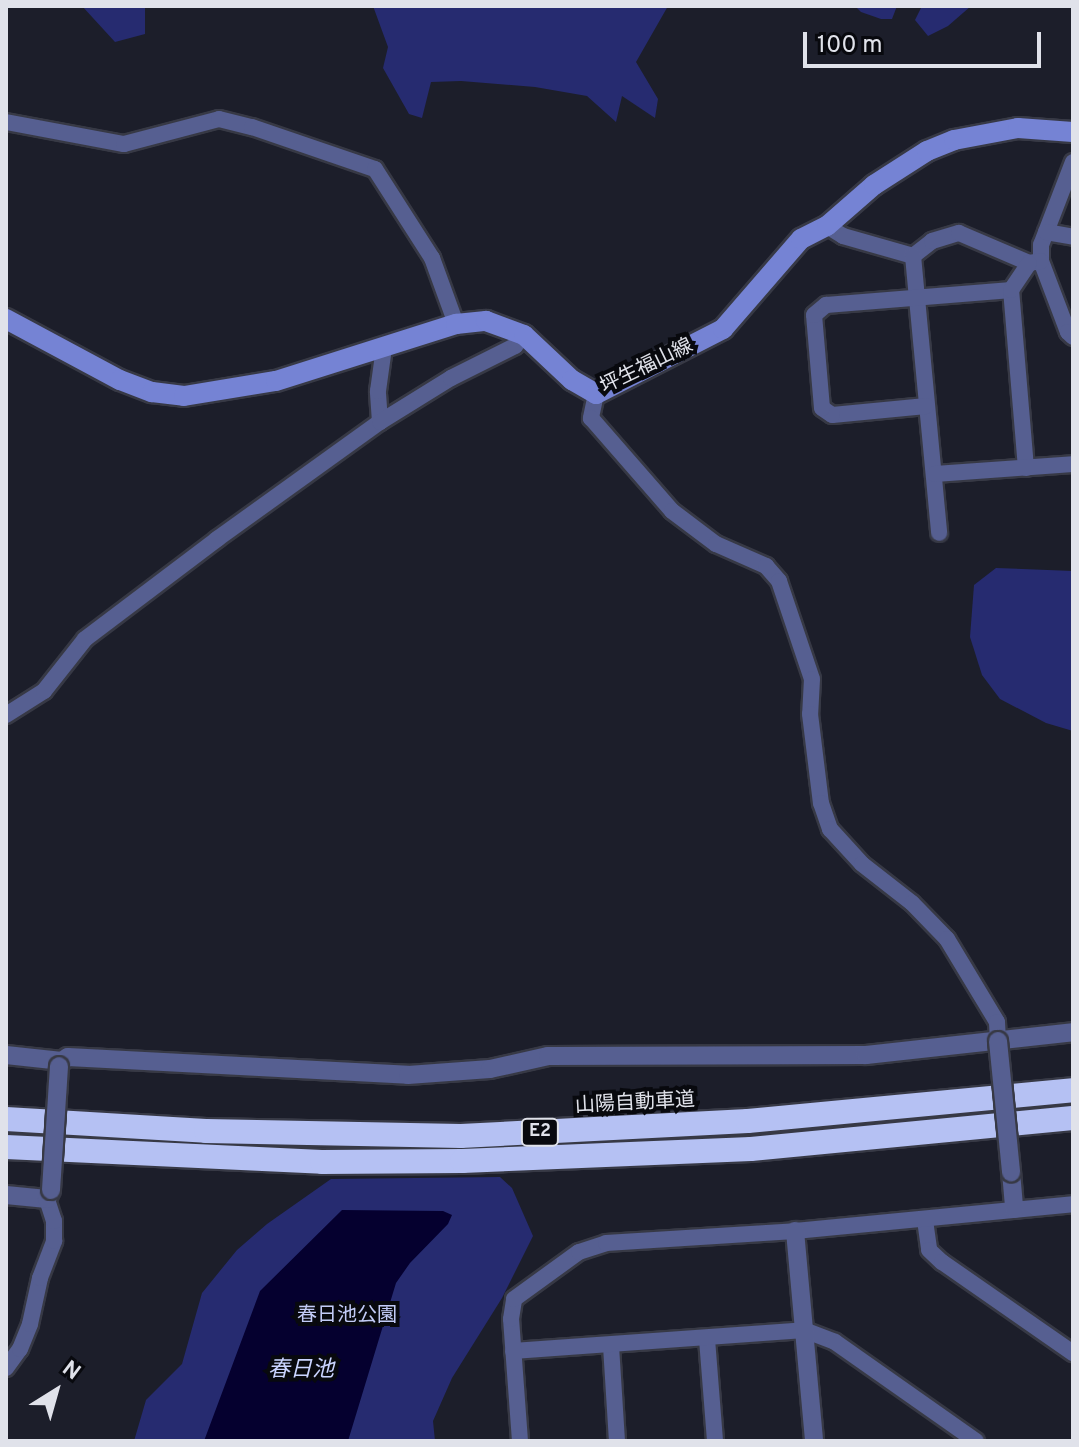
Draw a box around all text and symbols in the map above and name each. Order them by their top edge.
scale bar [807,16,1045,66]
text: 100 m [817,31,883,61]
street label: 坪生福山線 [597,334,697,400]
street label: 山陽自動車道 [574,1089,696,1119]
road number: E2 [520,1118,560,1146]
park label: 春日池公園 [297,1304,397,1328]
north arrow [16,1351,96,1431]
text: N [56,1356,85,1387]
water label: 春日池 [268,1358,334,1384]

